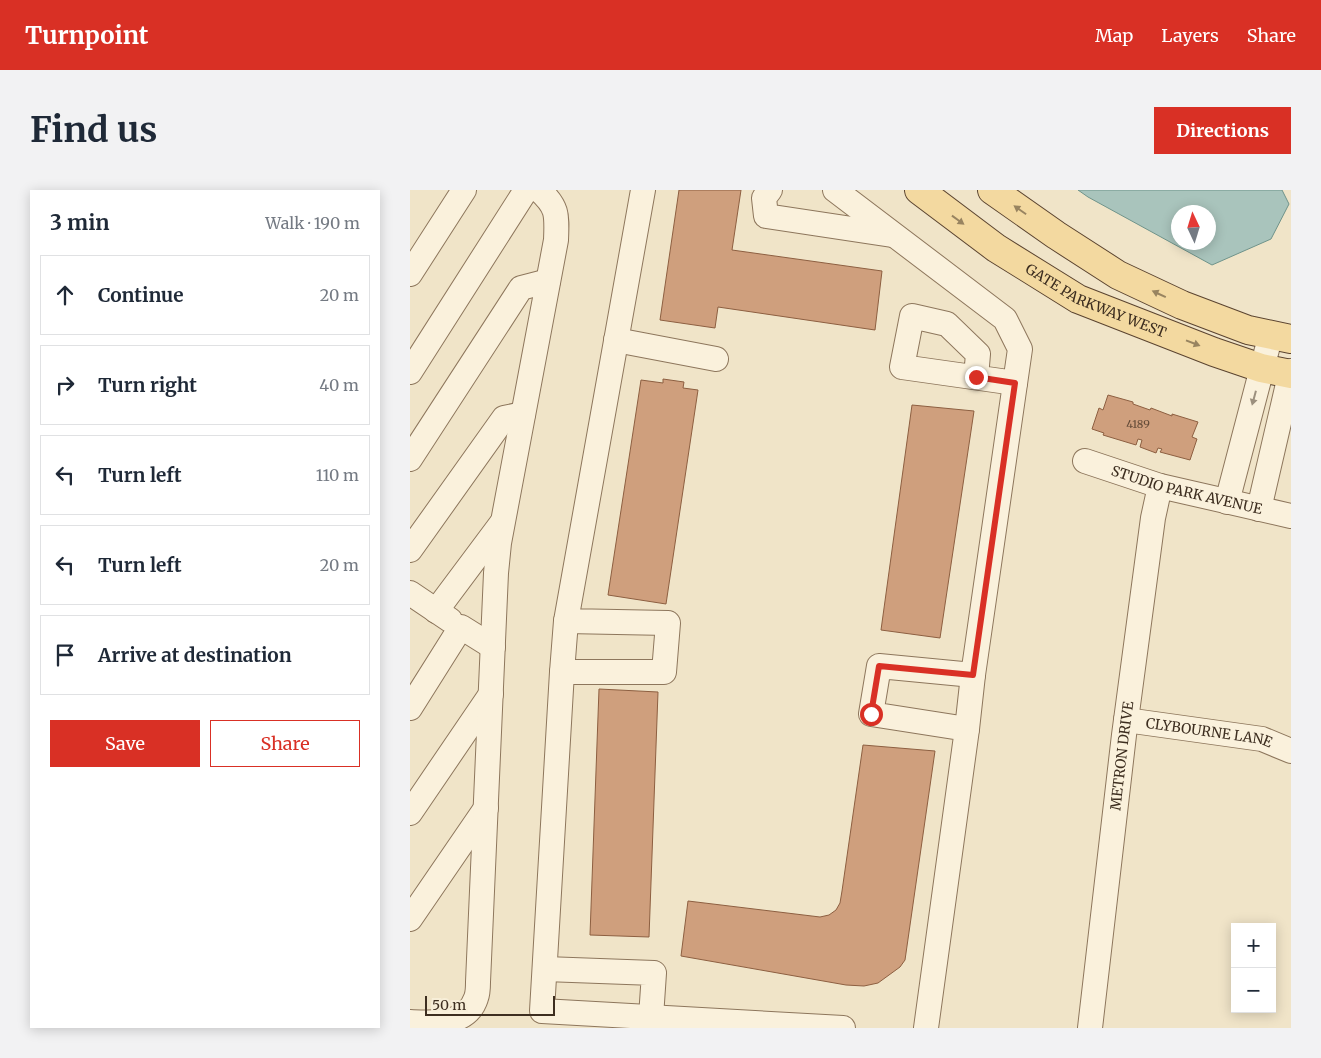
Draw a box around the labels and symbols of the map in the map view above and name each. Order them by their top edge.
one-way arrow [1014,205,1027,215]
north arrow [1171,205,1216,250]
one-way arrow [951,214,964,225]
street label: GATE PARKWAY WEST [1022,260,1169,342]
one-way arrow [1152,290,1166,298]
one-way arrow [1186,340,1200,348]
route end [965,366,988,389]
one-way arrow [1249,391,1257,406]
house number: 4189 [1126,417,1150,431]
street label: STUDIO PARK AVENUE [1109,461,1264,518]
street label: METRON DRIVE [1106,700,1137,811]
route start [860,703,883,726]
street label: CLYBOURNE LANE [1145,714,1275,751]
scale bar [425,993,555,1016]

